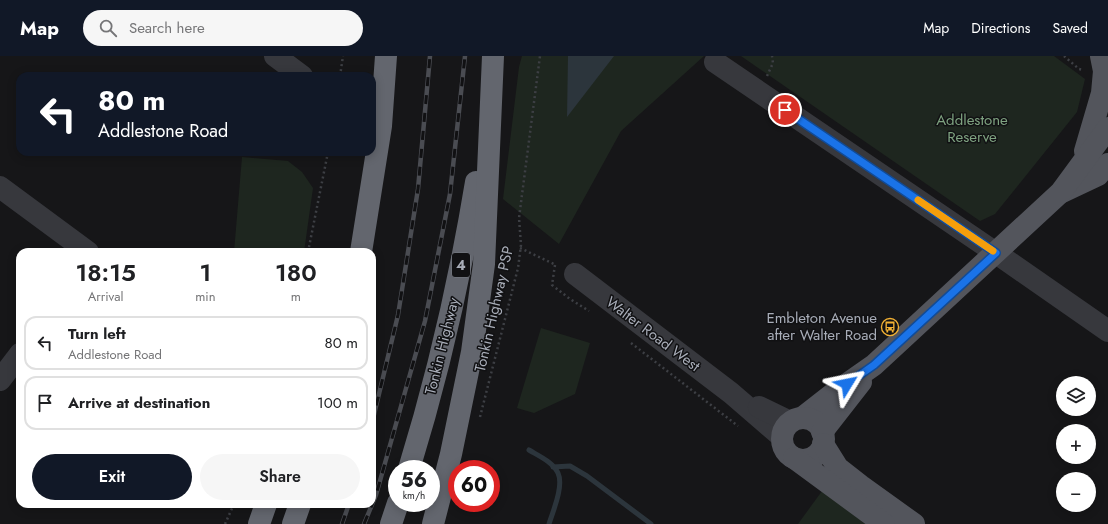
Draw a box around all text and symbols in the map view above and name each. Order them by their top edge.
search box [83,10,363,46]
text: Map [20,15,59,42]
icon: search [97,17,119,39]
text: Search here [129,17,205,39]
text: Map [923,18,949,38]
text: Directions [971,18,1031,38]
text: Saved [1053,18,1088,38]
text: 80 m [98,80,165,121]
icon: left [32,88,84,140]
pin [768,93,802,127]
icon: arrive [774,99,796,121]
park label: Addlestone Reserve [936,109,1008,148]
text: Addlestone Road [98,118,228,144]
street label: Tonkin Highway PSP [469,244,519,374]
road number: 4 [452,253,470,277]
text: 18:15 [75,255,136,290]
text: 1 [200,255,211,290]
text: 180 [275,255,317,290]
text: Arrival [88,287,124,306]
text: min [195,287,216,306]
text: m [291,287,301,306]
street label: Walter Road West [601,291,705,377]
street label: Tonkin Highway [419,295,465,397]
place label: Embleton Avenue after Walter Road [766,307,877,346]
bus stop icon: Embleton Avenue after Walter Road [880,317,900,337]
text: Turn left [68,323,126,345]
icon: left [34,332,56,354]
text: 80 m [325,332,358,354]
text: Addlestone Road [68,345,162,364]
position arrow [826,363,868,405]
map controls [1056,376,1096,512]
button: layers [1056,376,1096,416]
icon: arrive [34,392,56,414]
text: Arrive at destination [68,392,210,414]
text: 100 m [317,392,358,414]
button: + [1056,424,1096,464]
button: Exit [32,454,192,500]
button: Share [200,454,360,500]
speed limit sign: 60 [448,460,500,512]
text: 56 [401,466,427,495]
button: − [1056,472,1096,512]
text: km/h [403,488,425,503]

